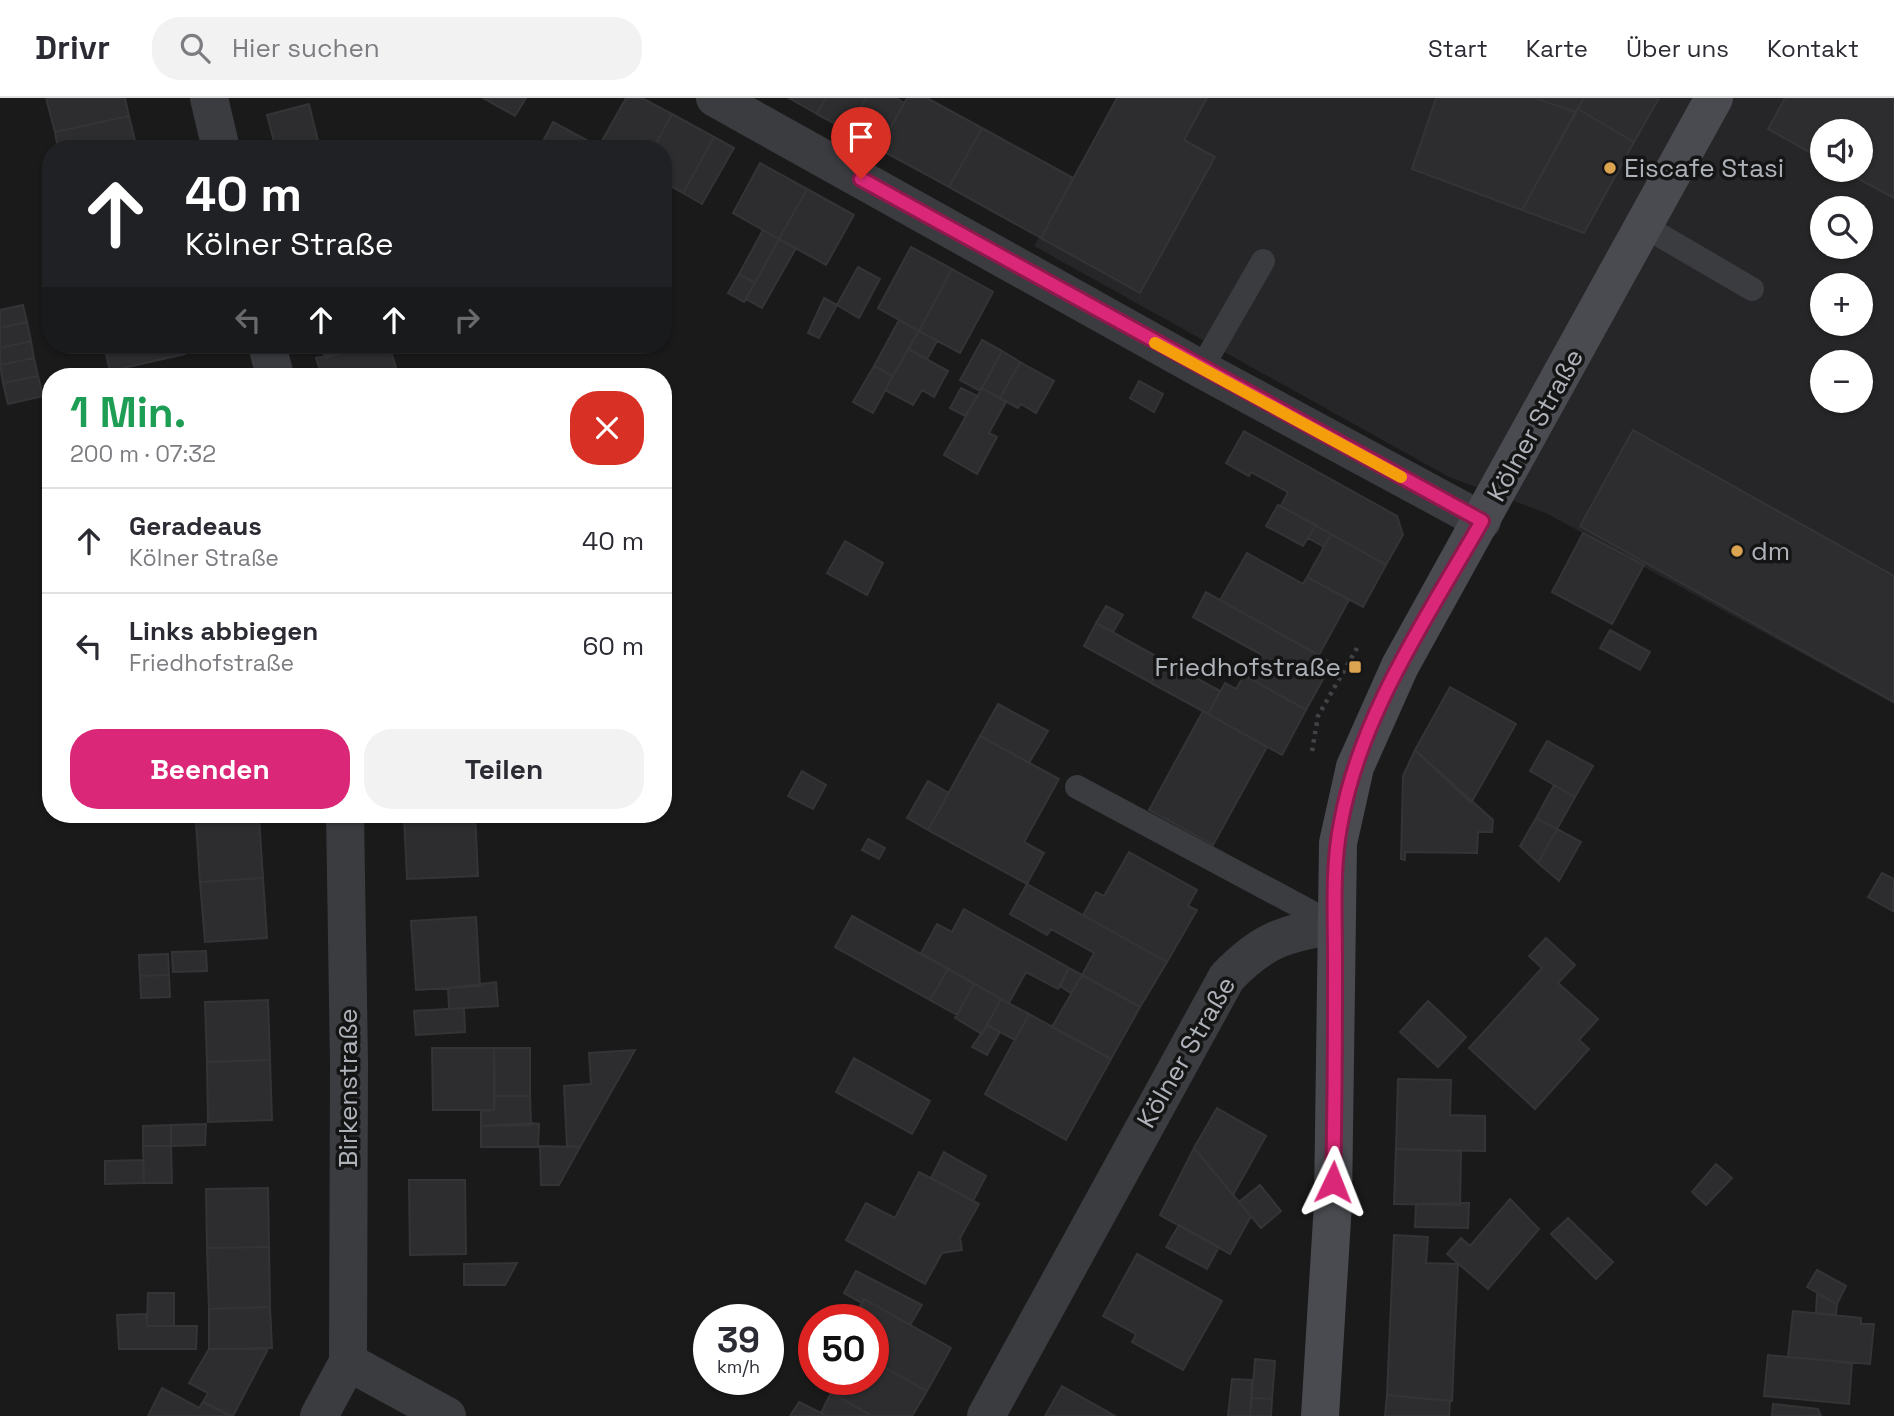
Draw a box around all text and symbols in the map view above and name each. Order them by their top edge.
search box [152,17,642,80]
text: Drivr [35,27,110,69]
icon: search [176,29,214,67]
text: Hier suchen [232,31,380,65]
text: Start [1428,33,1488,64]
text: Karte [1526,33,1588,64]
text: Über uns [1626,33,1729,64]
text: Kontakt [1767,33,1859,64]
pin [831,107,891,179]
icon: arrive [842,118,880,156]
map controls [1810,119,1873,413]
button: sound [1810,119,1873,182]
place label: Eiscafe Stasi [1624,151,1784,185]
marker: Eiscafe Stasi [1602,160,1618,176]
text: 40 m [185,163,302,225]
icon: ahead [70,168,161,259]
button: search [1810,196,1873,259]
text: Kölner Straße [185,224,394,264]
button: + [1810,273,1873,336]
icon: left [229,301,267,339]
icon: ahead [302,301,340,339]
icon: ahead [375,301,413,339]
icon: right [448,301,486,339]
street label: Kölner Straße [1479,343,1591,507]
button: − [1810,350,1873,413]
text: 1 Min. [70,386,186,439]
button: close [570,391,644,465]
text: 200 m · 07:32 [70,439,216,469]
text: Geradeaus [129,509,262,543]
icon: ahead [70,522,108,560]
text: 40 m [582,524,644,558]
place label: dm [1751,534,1790,568]
text: Kölner Straße [129,543,279,573]
marker: dm [1729,543,1745,559]
text: Links abbiegen [129,614,318,648]
icon: left [70,627,108,665]
text: 60 m [582,629,644,663]
text: Friedhofstraße [129,648,294,678]
place label: Friedhofstraße [1154,650,1341,684]
marker: Friedhofstraße [1347,659,1363,675]
button: Beenden [70,729,350,809]
button: Teilen [364,729,644,809]
street label: Kölner Straße [1129,970,1243,1134]
street label: Birkenstraße [331,1008,365,1168]
position arrow [1296,1145,1370,1219]
speed limit sign: 50 [798,1304,889,1395]
text: 39 [717,1318,760,1362]
text: km/h [717,1355,760,1378]

